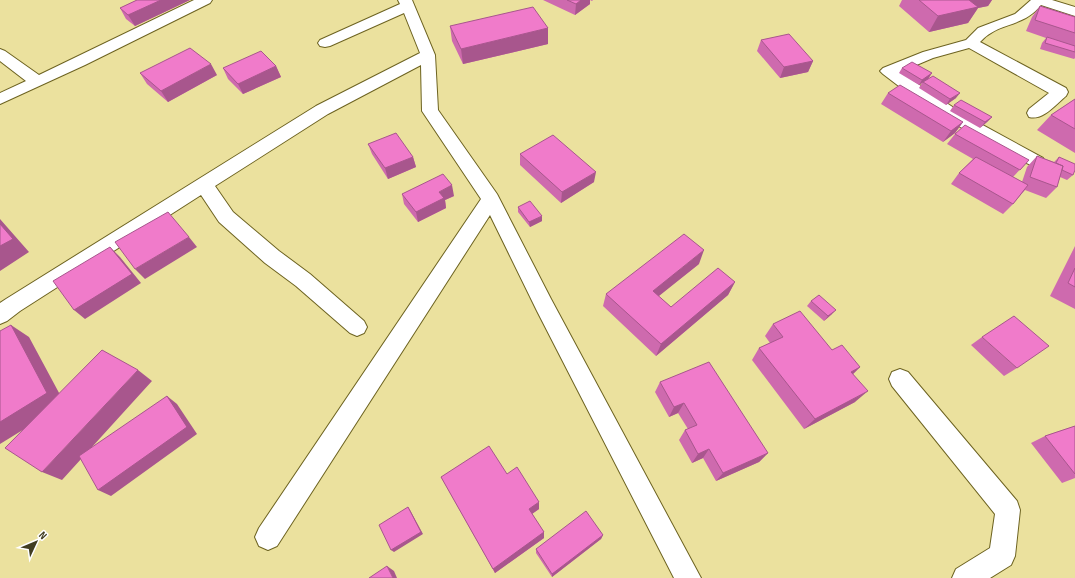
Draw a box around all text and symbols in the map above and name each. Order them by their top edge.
north arrow [16,522,56,562]
text: N [36,529,50,542]

